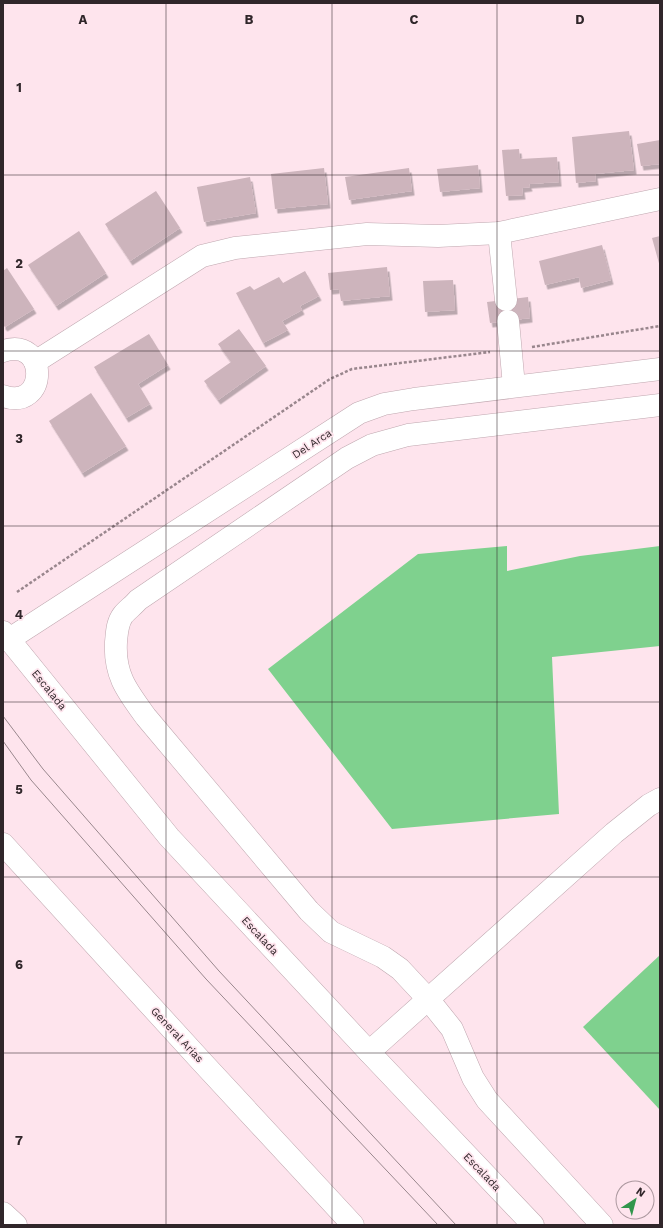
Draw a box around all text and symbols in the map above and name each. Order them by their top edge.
text: A [79,12,88,27]
text: B [245,12,254,27]
text: C [410,12,419,27]
text: D [575,12,585,27]
text: 1 [16,80,22,95]
text: 2 [15,256,23,271]
street label: Del Arca [290,426,334,462]
text: 3 [15,431,23,446]
text: 4 [15,607,24,622]
street label: Escalada [29,667,69,713]
text: 5 [15,782,23,797]
street label: Escalada [239,914,281,958]
text: 6 [15,957,23,972]
street label: General Arias [148,1005,206,1066]
text: 7 [15,1133,23,1148]
street label: Escalada [461,1150,503,1194]
north arrow [615,1180,655,1220]
text: N [633,1185,648,1200]

